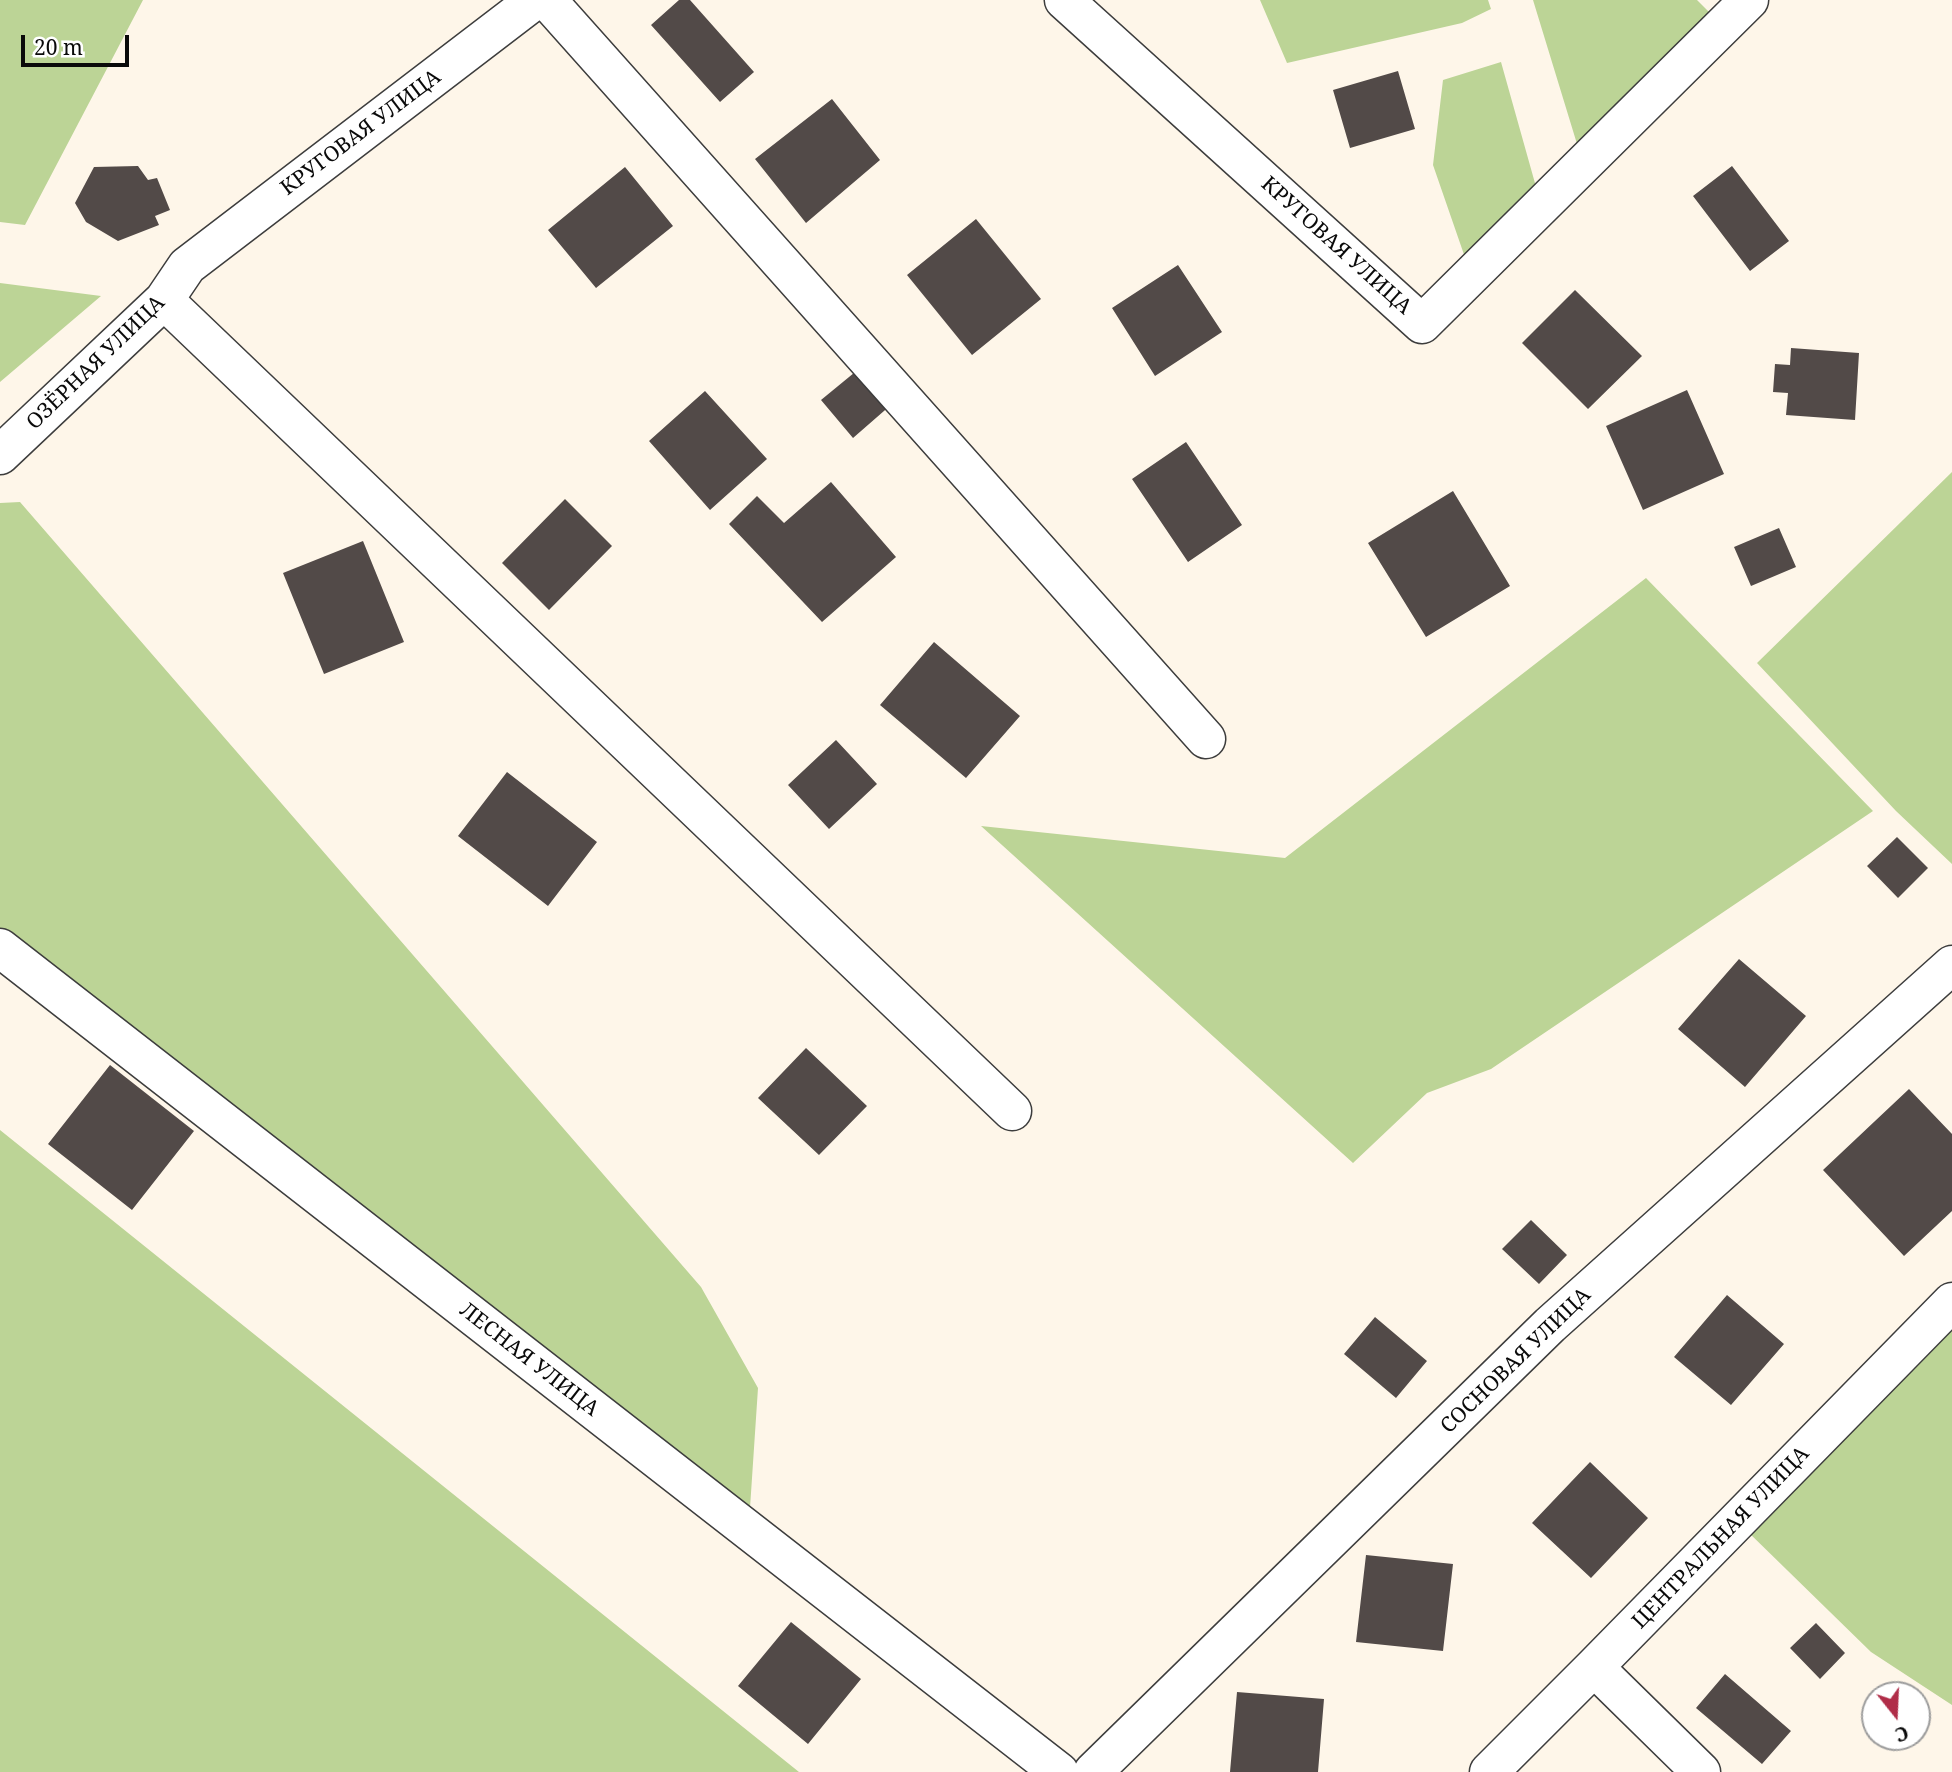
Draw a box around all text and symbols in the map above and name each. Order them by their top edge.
scale bar [24,21,133,65]
text: 20 m [34,33,83,61]
street label: КРУГОВАЯ УЛИЦА [276,65,446,201]
street label: КРУГОВАЯ УЛИЦА [1256,172,1416,320]
street label: ОЗЁРНАЯ УЛИЦА [22,291,170,435]
street label: СОСНОВАЯ УЛИЦА [1436,1283,1596,1439]
street label: ЛЕСНАЯ УЛИЦА [454,1298,604,1422]
street label: ЦЕНТРАЛЬНАЯ УЛИЦА [1627,1442,1815,1634]
north arrow [1861,1681,1931,1751]
text: С [1892,1720,1912,1748]

